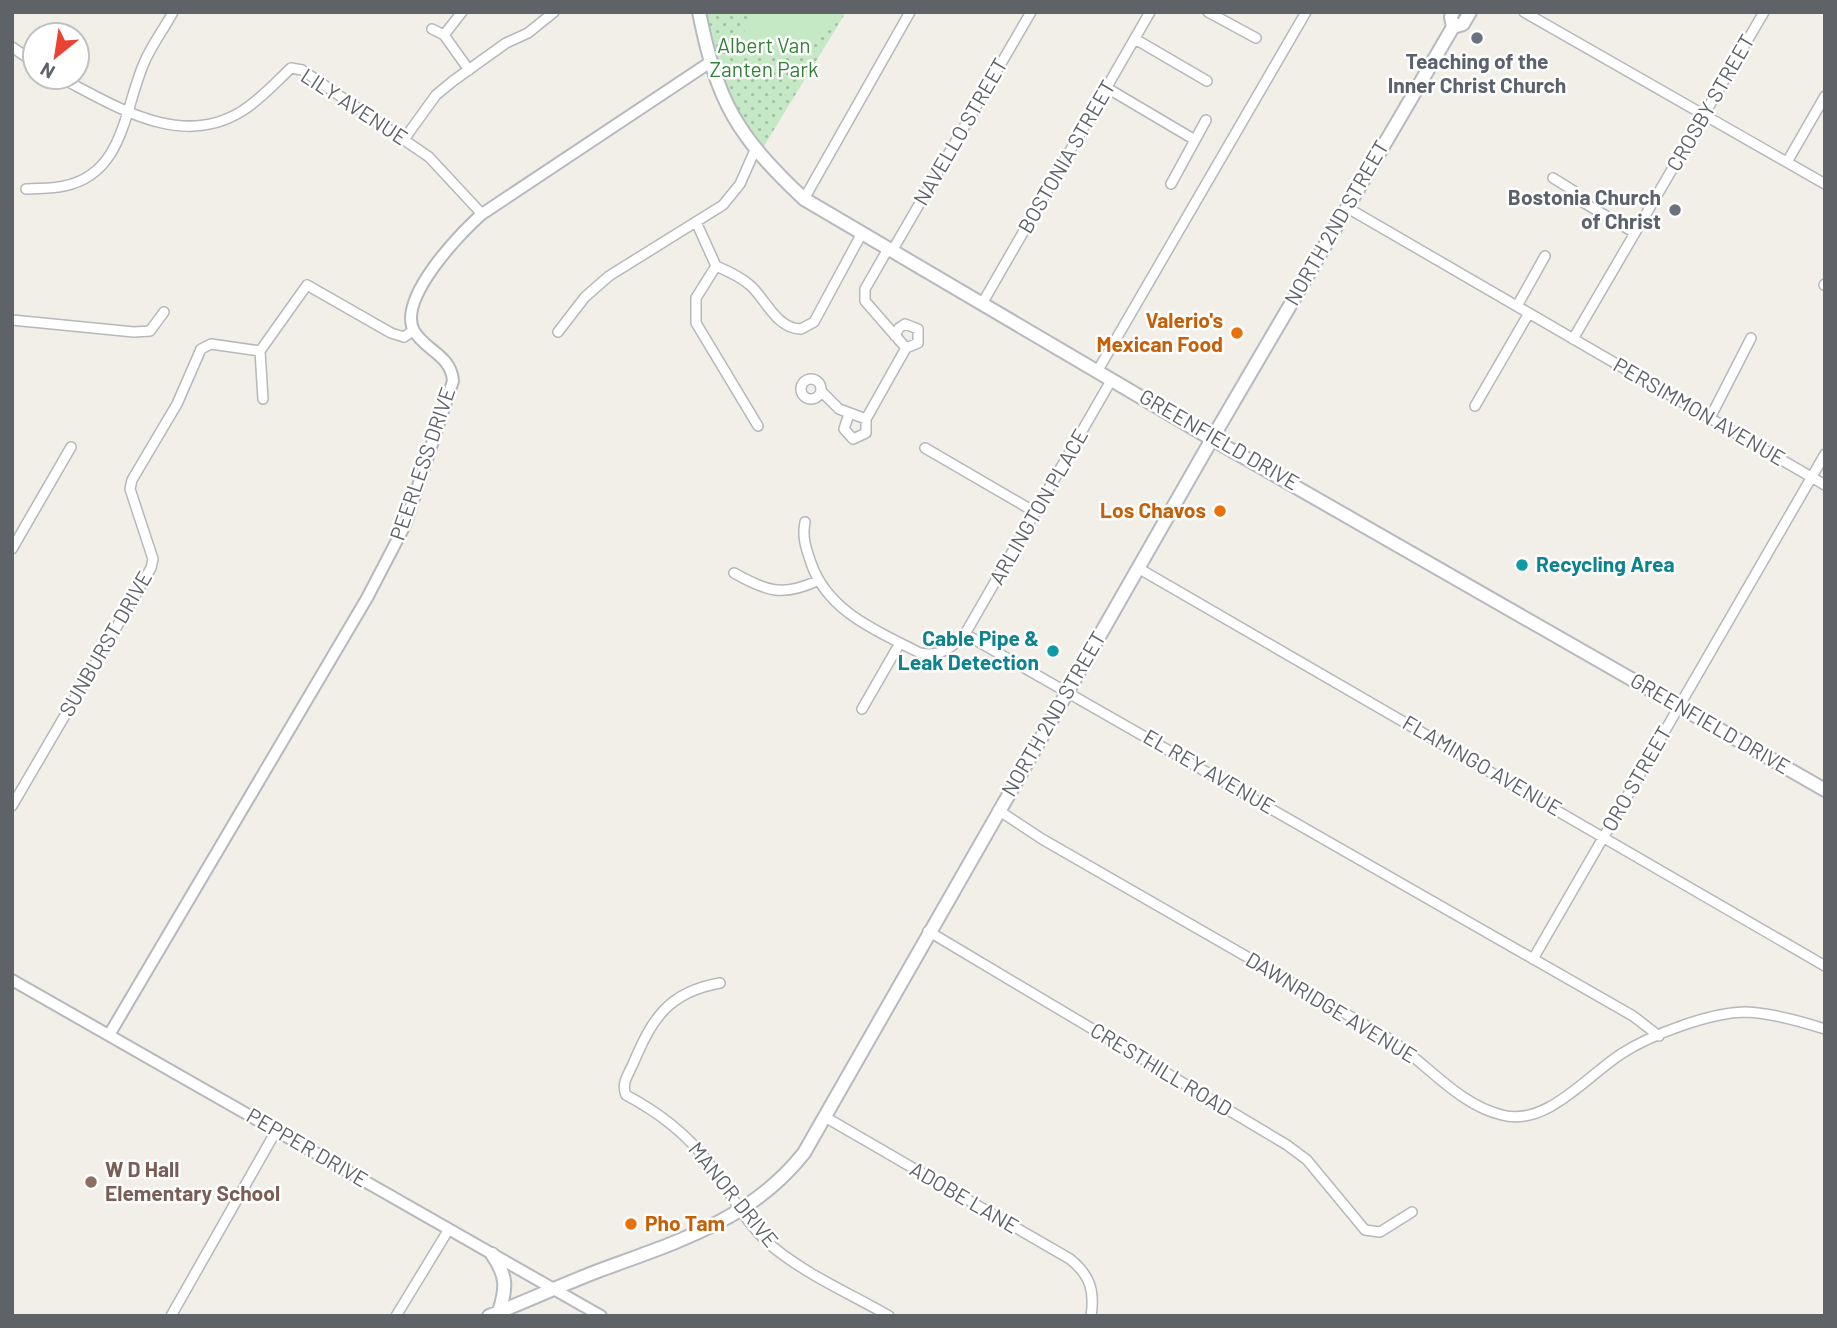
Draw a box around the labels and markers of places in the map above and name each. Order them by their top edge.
marker: Teaching of the Inner Christ Church [1469,30,1485,46]
place label: Teaching of the Inner Christ Church [1388,48,1566,97]
place label: Bostonia Church of Christ [1508,184,1661,233]
marker: Bostonia Church of Christ [1667,202,1683,218]
place label: Valerio's Mexican Food [1096,307,1223,356]
marker: Valerio's Mexican Food [1229,325,1245,341]
place label: Los Chavos [1100,497,1206,522]
marker: Los Chavos [1212,503,1228,519]
place label: Recycling Area [1536,551,1675,576]
marker: Recycling Area [1514,557,1530,573]
place label: Cable Pipe & Leak Detection [898,625,1039,674]
marker: Cable Pipe & Leak Detection [1045,643,1061,659]
place label: W D Hall Elementary School [105,1156,280,1205]
marker: W D Hall Elementary School [83,1174,99,1190]
place label: Pho Tam [645,1210,725,1235]
marker: Pho Tam [623,1216,639,1232]

